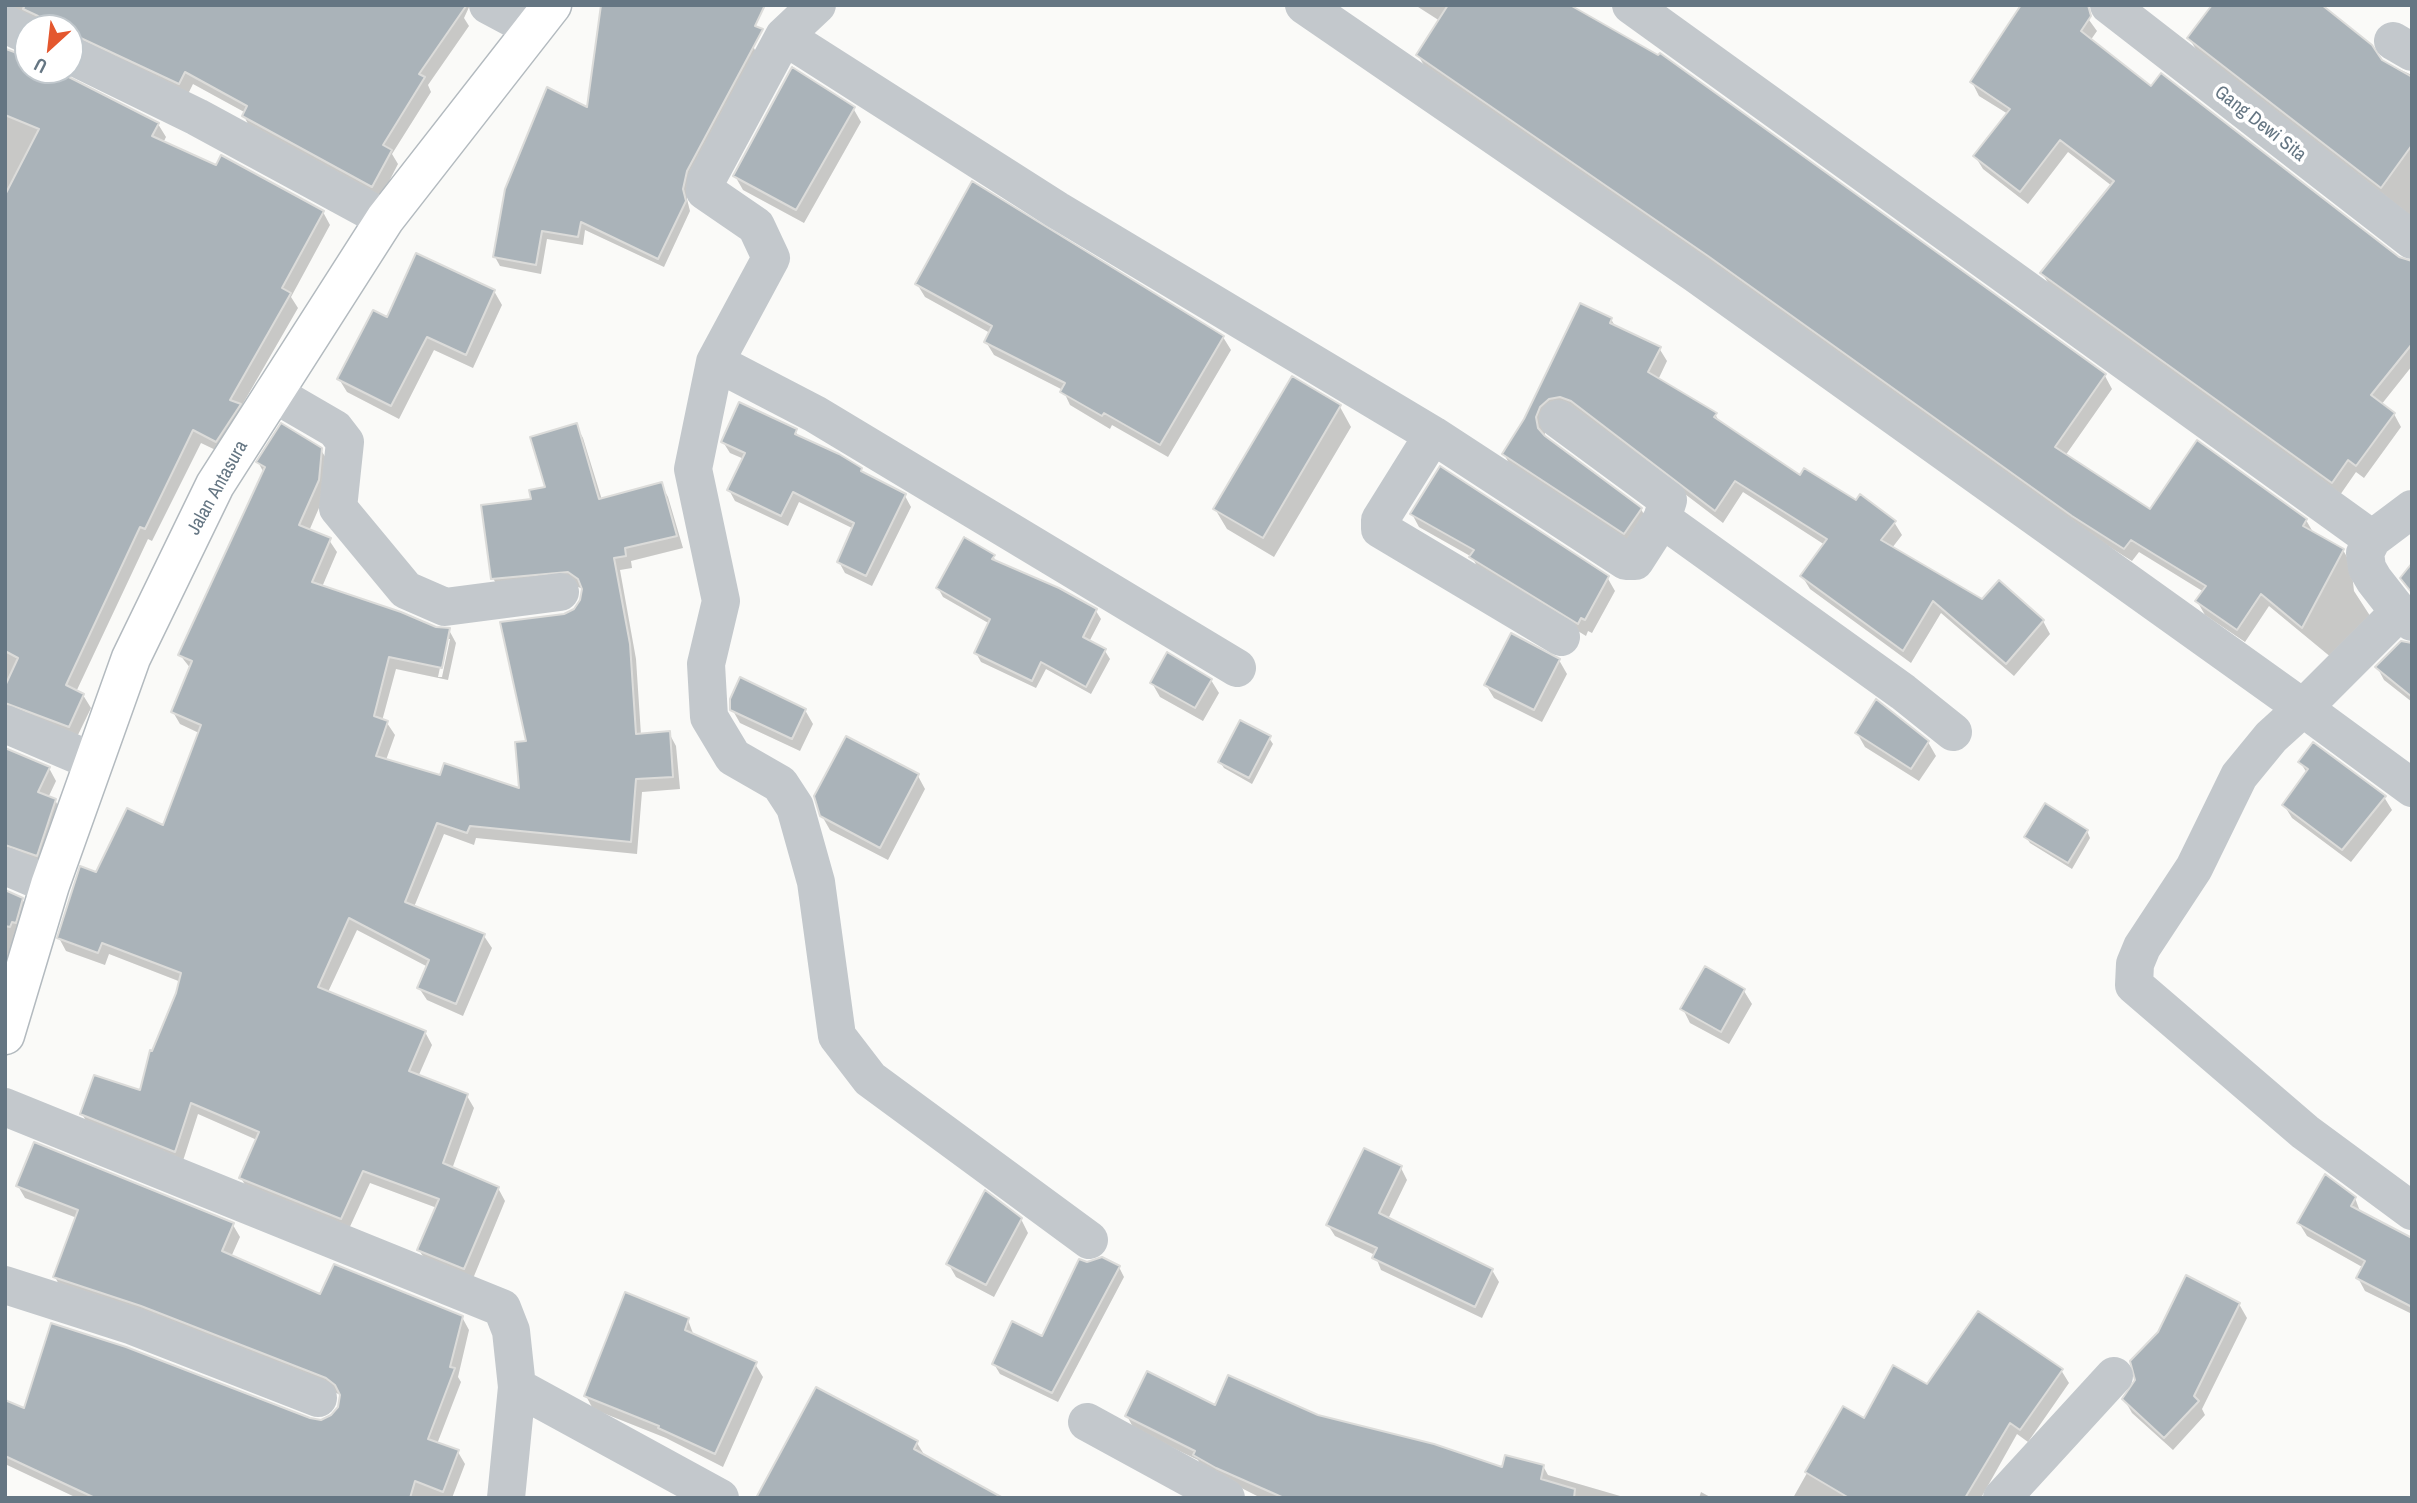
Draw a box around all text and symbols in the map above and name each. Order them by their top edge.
north arrow [14,14,84,84]
text: U [29,52,51,80]
street label: Gang Dewi Sita [2210,81,2310,167]
street label: Jalan Antasura [183,437,253,539]

